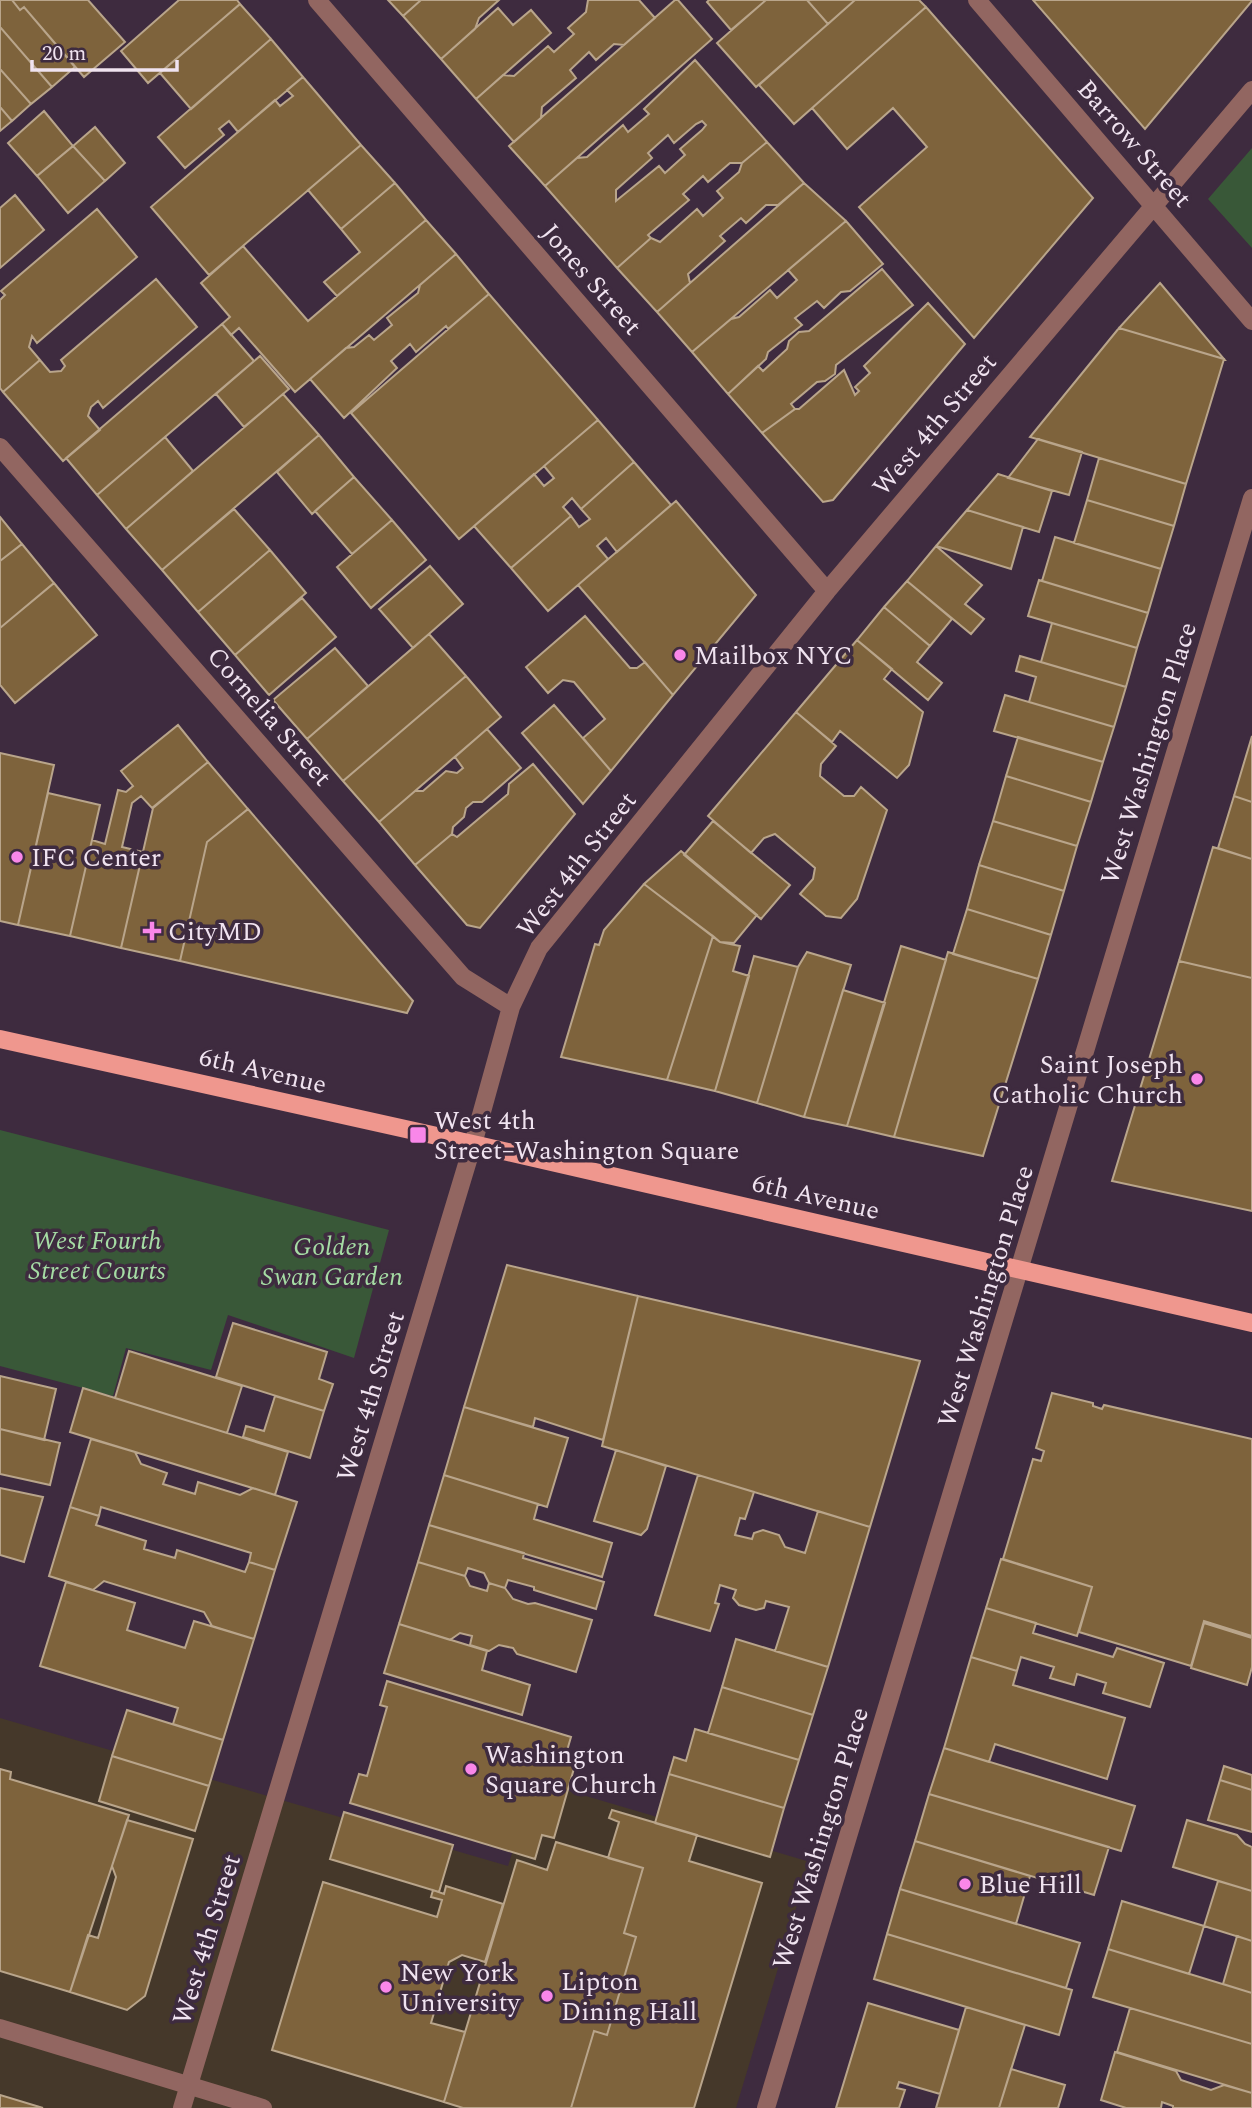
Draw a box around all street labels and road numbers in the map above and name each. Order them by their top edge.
street label: Barrow Street [1067,71,1201,217]
street label: Jones Street [531,215,651,345]
street label: West 4th Street [863,344,1007,505]
street label: West Washington Place [1090,617,1208,889]
street label: Cornelia Street [197,638,341,796]
street label: West 4th Street [507,783,647,946]
street label: 6th Avenue [195,1037,330,1105]
street label: West Washington Place [927,1160,1045,1432]
street label: 6th Avenue [748,1163,883,1231]
street label: West 4th Street [326,1306,416,1486]
street label: West Washington Place [762,1702,880,1974]
street label: West 4th Street [162,1849,252,2029]

